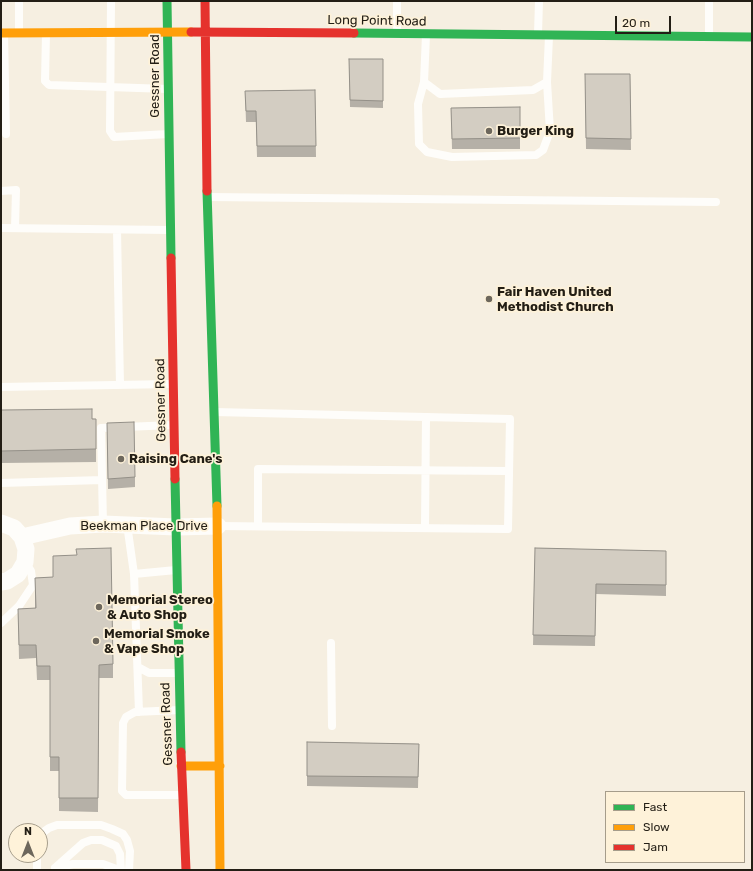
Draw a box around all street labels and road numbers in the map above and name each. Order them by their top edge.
street label: Long Point Road [327,12,427,30]
street label: Gessner Road [147,34,163,118]
street label: Gessner Road [152,358,170,442]
street label: Beekman Place Drive [80,518,208,534]
street label: Gessner Road [158,682,176,766]

